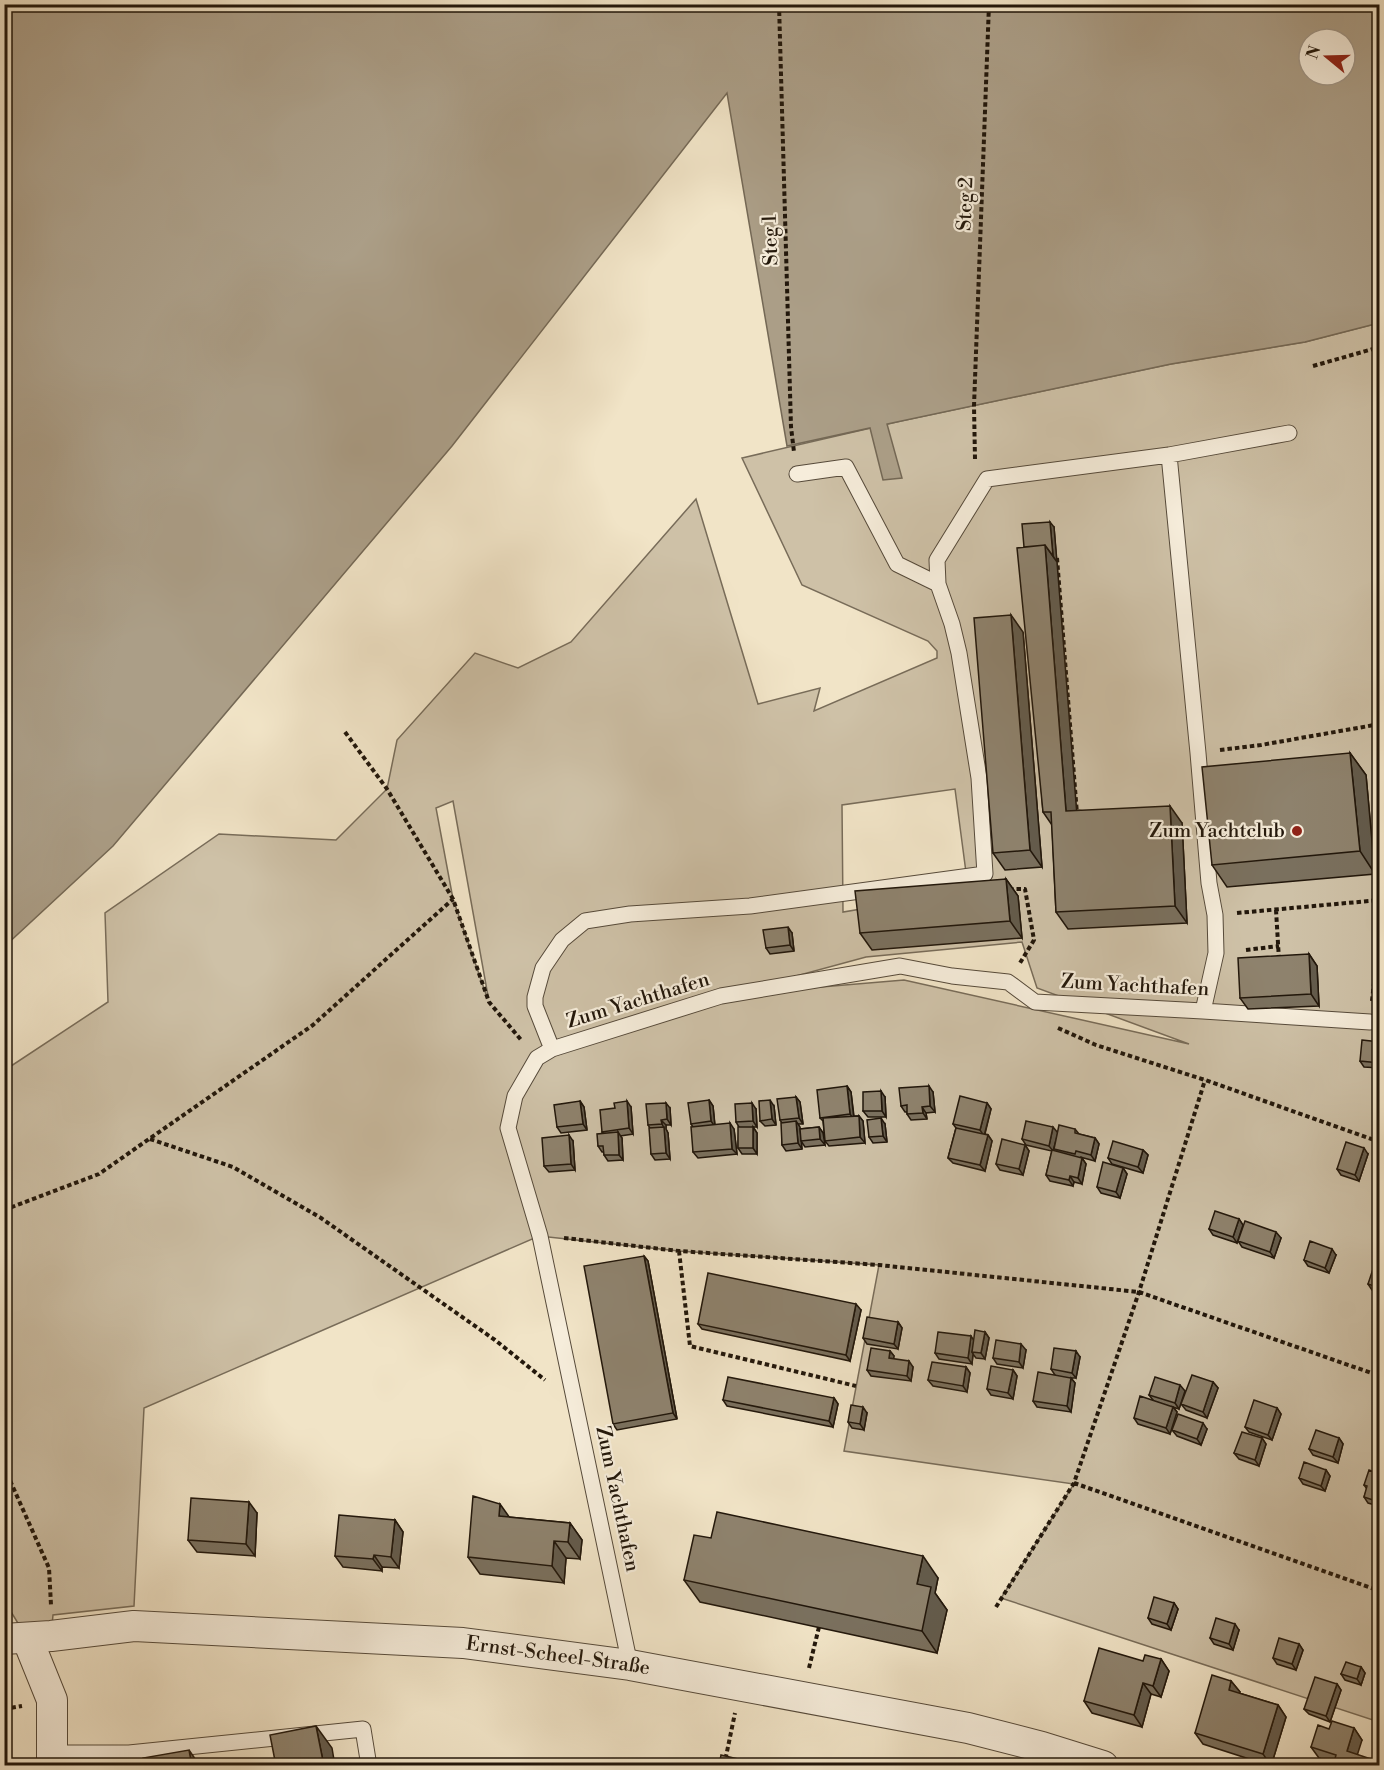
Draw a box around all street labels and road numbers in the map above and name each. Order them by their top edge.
street label: Steg 2 [953,176,979,232]
street label: Steg 1 [758,213,784,266]
street label: Zum Yachthafen [563,967,713,1035]
street label: Zum Yachthafen [1060,970,1210,1002]
street label: Zum Yachthafen [589,1424,645,1574]
street label: Ernst-Scheel-Straße [464,1631,652,1681]

